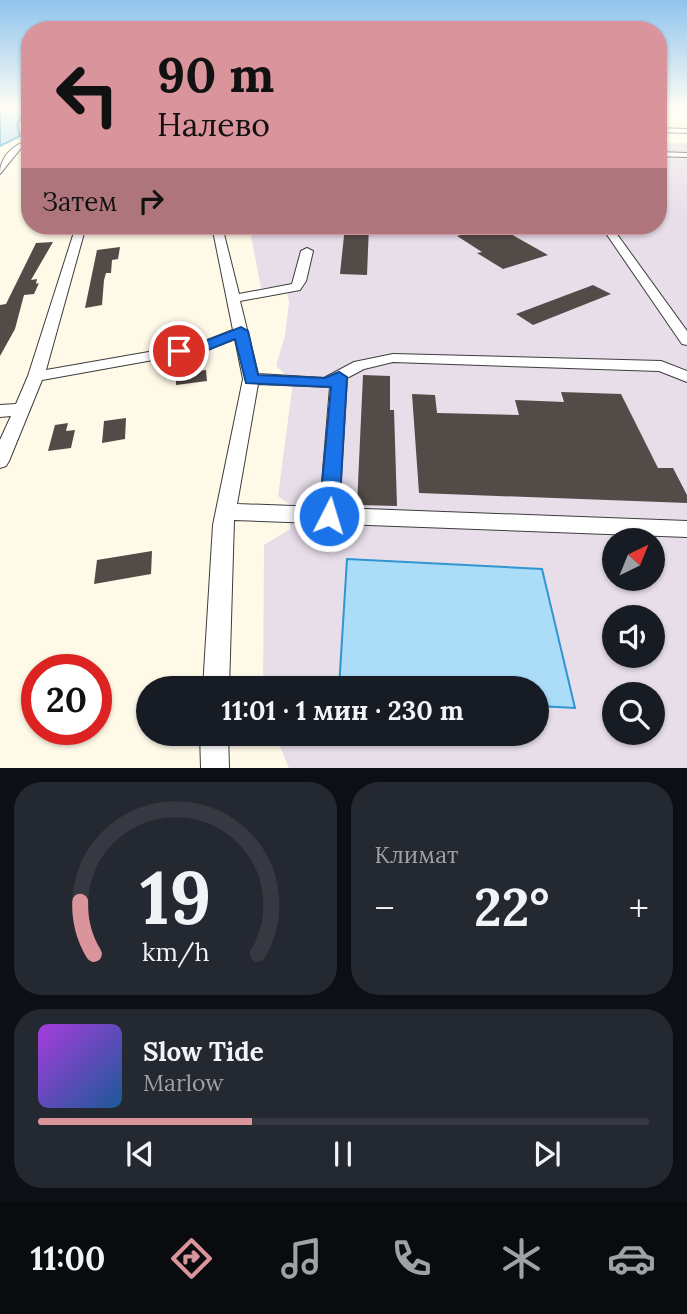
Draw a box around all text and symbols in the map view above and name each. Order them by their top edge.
text: 90 m [157,43,274,105]
icon: left [42,49,133,140]
text: Налево [157,104,270,145]
icon: right [132,182,170,220]
text: Затем [42,185,118,218]
pin [149,321,209,381]
icon: arrive [160,332,198,370]
position arrow [292,479,366,553]
north arrow [602,528,665,592]
map controls [602,528,665,745]
button: sound [602,605,665,668]
speed limit sign: 20 [21,654,112,745]
button: search [602,682,665,745]
text: 11:01 · 1 мин · 230 m [221,694,464,727]
text: Климат [375,840,458,869]
text: 19 [140,852,211,945]
text: 22° [474,874,549,940]
text: − [375,884,395,932]
text: + [629,884,649,932]
text: km/h [141,936,209,968]
text: Slow Tide [143,1035,264,1068]
text: Marlow [143,1068,224,1097]
icon: previous [121,1135,159,1173]
icon: pause [324,1135,362,1173]
icon: next [528,1135,566,1173]
icon: directions [167,1234,216,1283]
icon: music [277,1234,326,1283]
icon: phone [387,1234,436,1283]
icon: climate [497,1234,546,1283]
icon: car [607,1234,656,1283]
text: 11:00 [31,1238,105,1279]

